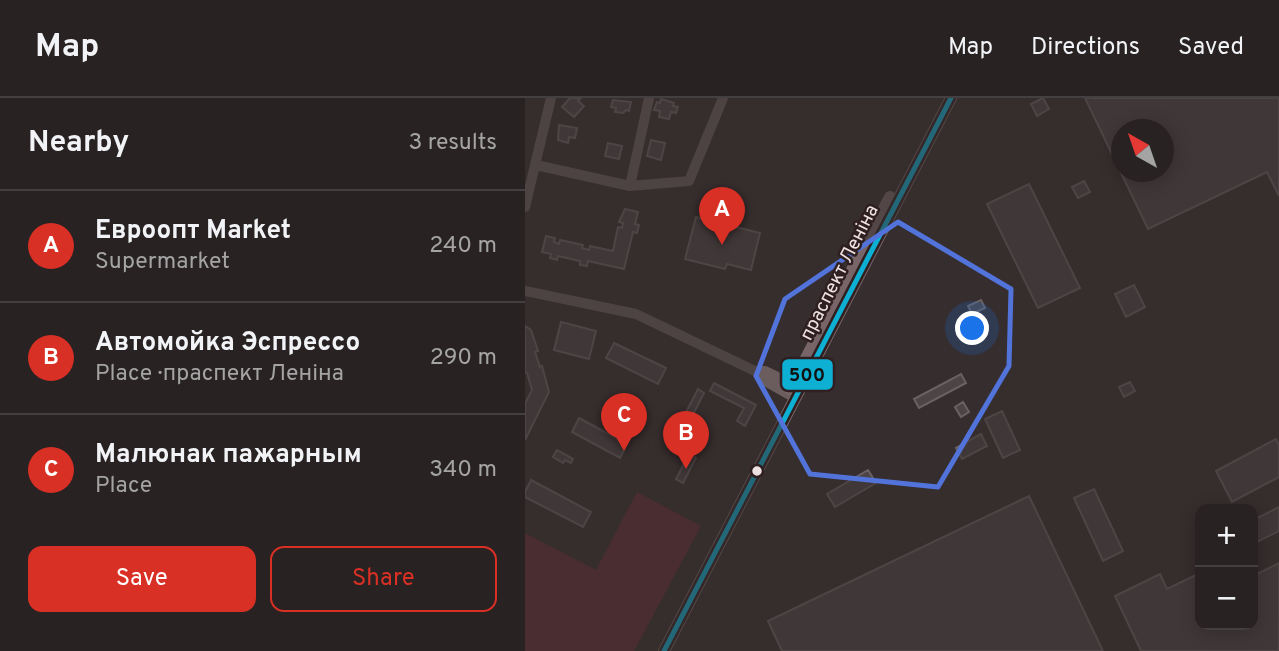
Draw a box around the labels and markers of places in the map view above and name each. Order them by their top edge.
pin: A [699,187,745,245]
pin: C [601,393,647,451]
pin: B [663,411,709,469]
unlabelled marker [750,464,764,478]

